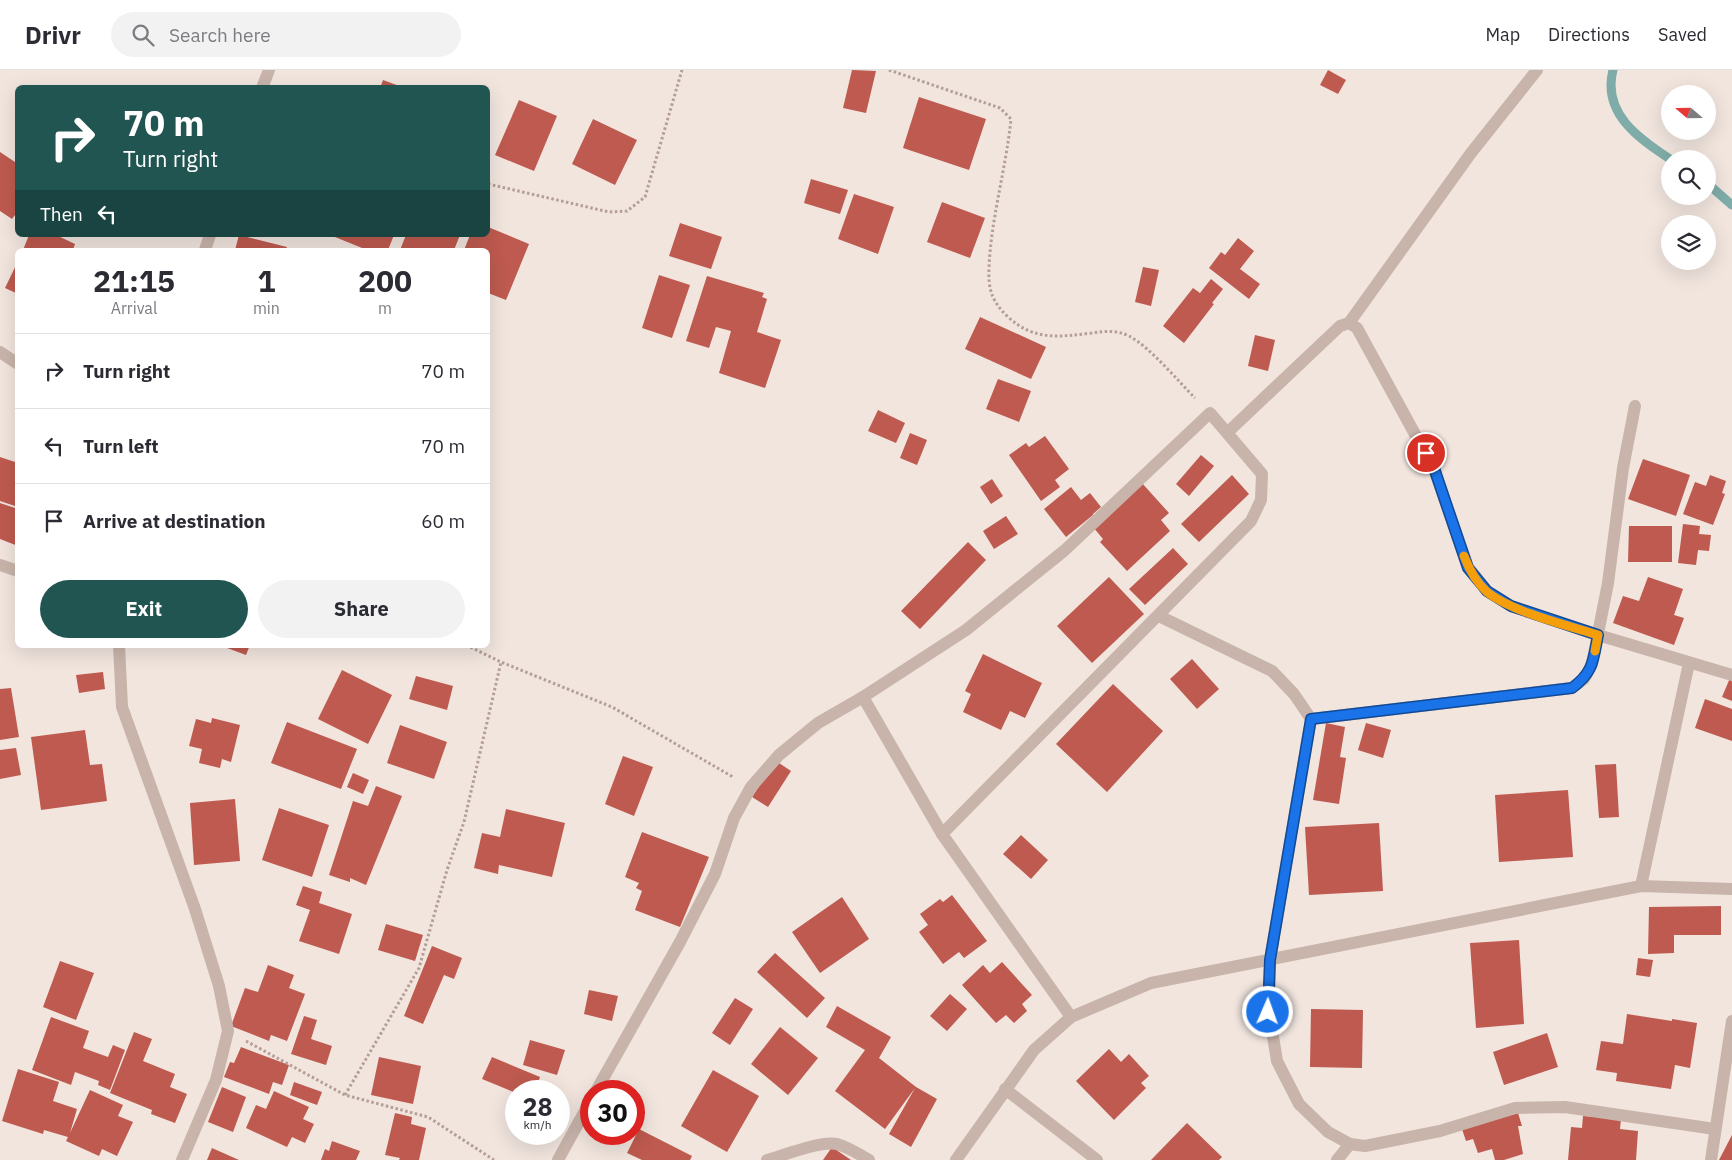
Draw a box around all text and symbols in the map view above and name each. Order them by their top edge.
search box [111,12,461,57]
text: Drivr [25,19,81,51]
icon: search [129,21,157,49]
text: Search here [169,23,271,47]
text: Map [1485,23,1520,46]
text: Directions [1548,23,1630,46]
text: Saved [1658,23,1707,46]
north arrow [1661,85,1716,140]
map controls [1661,85,1716,270]
text: 70 m [123,100,205,146]
icon: right [40,105,105,170]
text: Turn right [123,144,218,173]
button: search [1661,150,1716,205]
icon: left [93,200,121,228]
text: Then [40,202,83,226]
button: layers [1661,215,1716,270]
text: 21:15 [93,261,175,300]
text: 1 [257,261,275,300]
text: 200 [358,261,412,300]
text: Arrival [111,298,157,318]
text: min [253,298,280,318]
text: m [378,298,392,318]
icon: right [40,357,68,385]
text: Turn right [83,359,170,383]
text: 70 m [421,359,465,383]
icon: left [40,432,68,460]
pin [1405,432,1447,474]
text: Turn left [83,434,159,458]
text: 70 m [421,434,465,458]
icon: arrive [1412,439,1440,467]
icon: arrive [40,507,68,535]
text: Arrive at destination [83,509,266,533]
text: 60 m [421,509,465,533]
button: Exit [40,580,248,638]
button: Share [258,580,465,638]
position arrow [1241,985,1293,1037]
speed limit sign: 30 [580,1080,645,1145]
text: 28 [522,1090,553,1123]
text: km/h [523,1117,552,1132]

